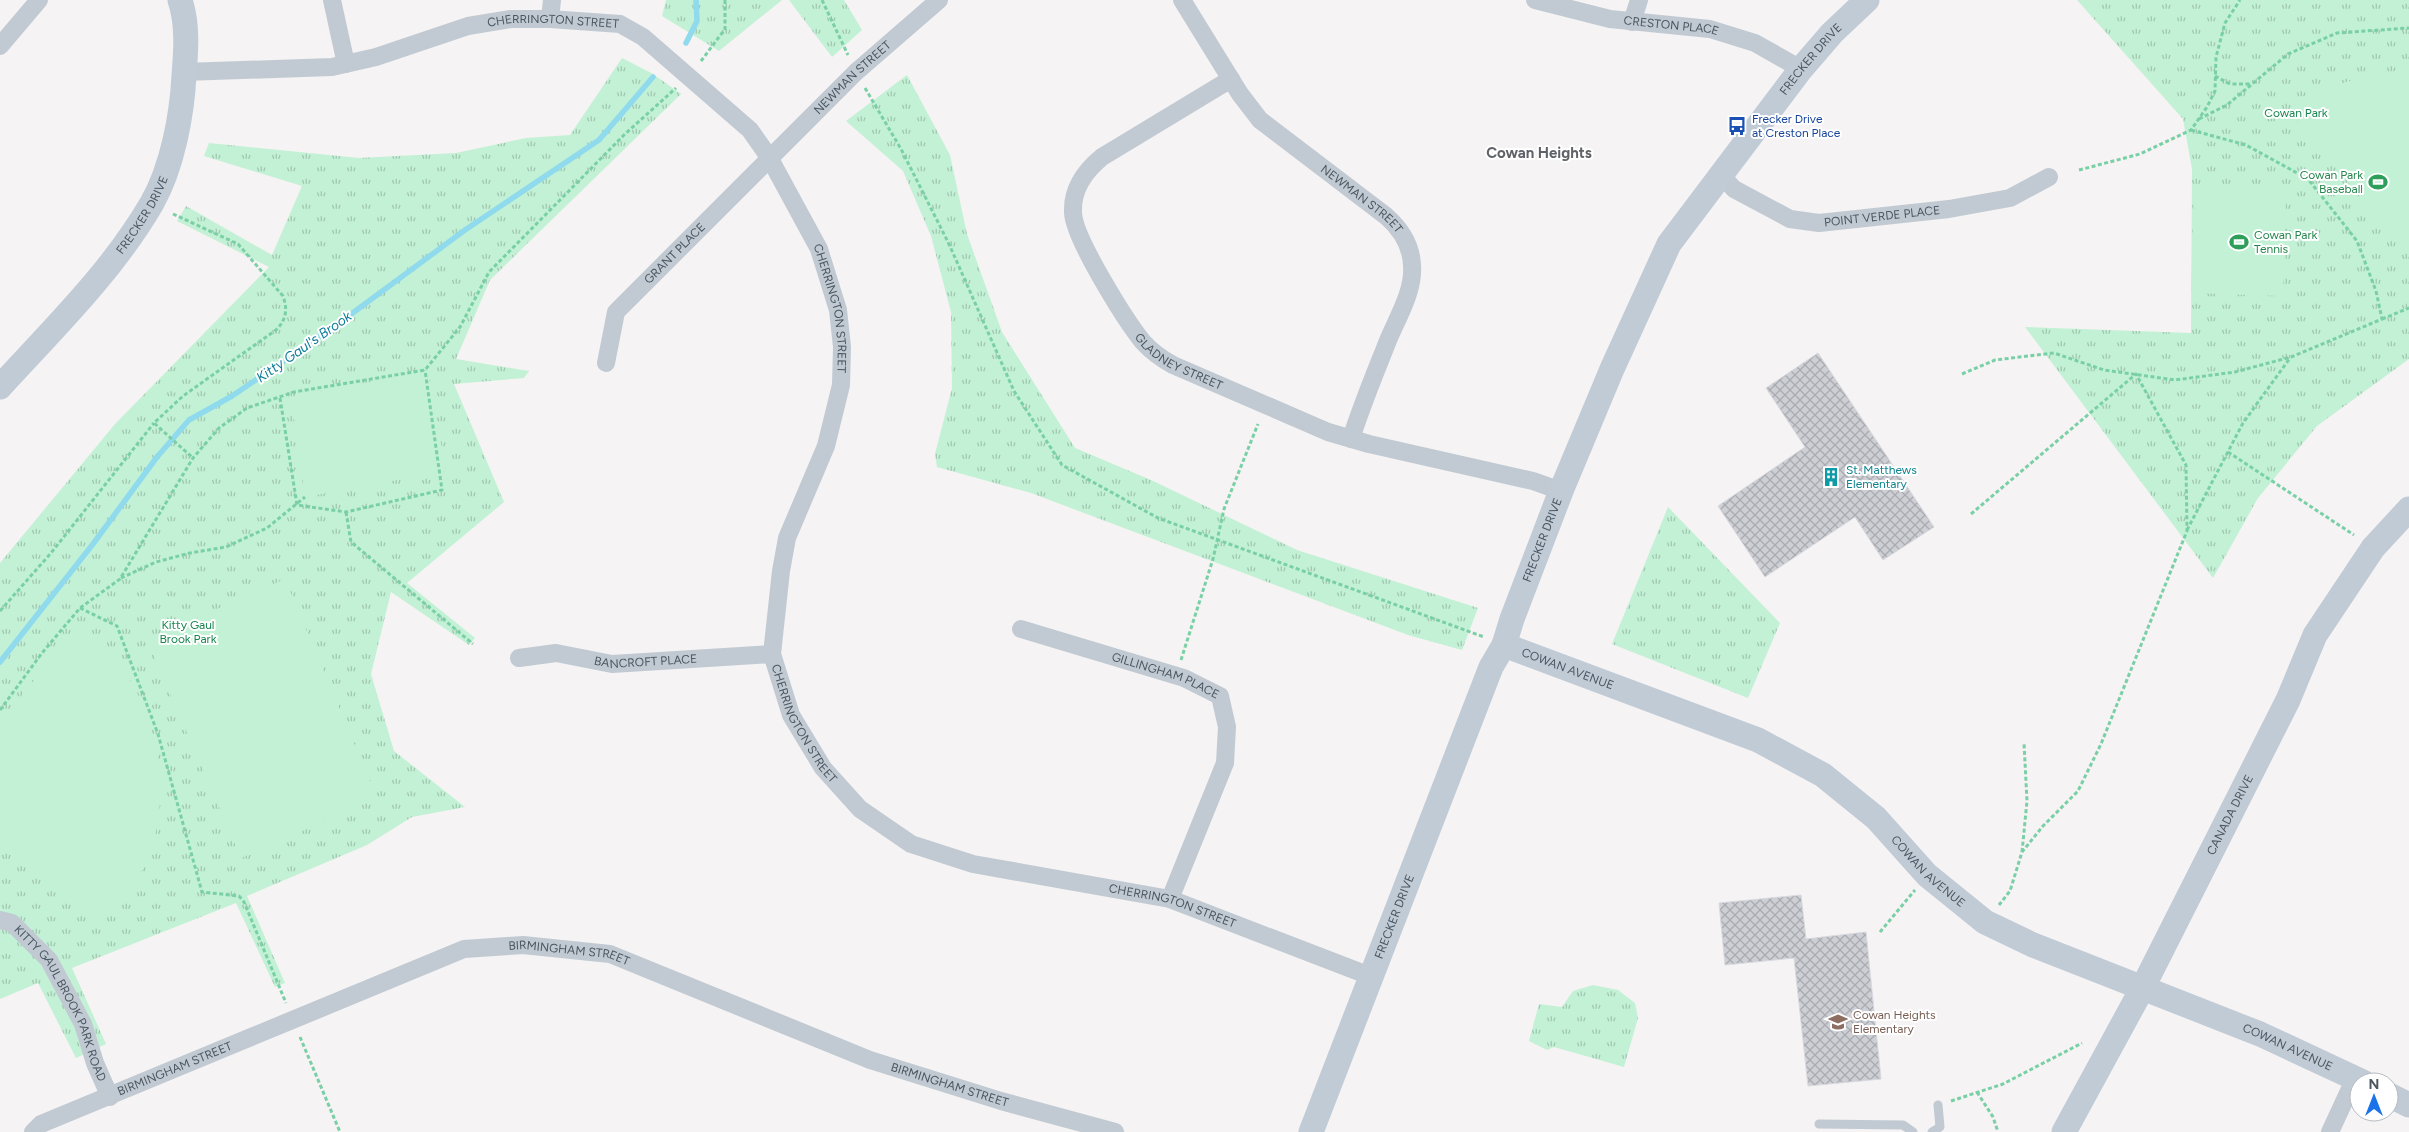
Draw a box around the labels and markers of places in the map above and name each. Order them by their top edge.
place label: Frecker Drive at Creston Place [1752,112,1841,140]
bus stop icon: Frecker Drive at Creston Place [1726,115,1748,137]
place label: Cowan Park Baseball [2300,168,2363,196]
sports icon: Cowan Park Baseball [2367,171,2389,193]
place label: Cowan Park Tennis [2254,228,2318,256]
sports icon: Cowan Park Tennis [2228,231,2250,253]
place label: St. Matthews Elementary [1846,463,1917,491]
building icon: St. Matthews Elementary [1820,466,1842,488]
place label: Cowan Heights Elementary [1853,1008,1936,1036]
school or university icon: Cowan Heights Elementary [1827,1011,1849,1033]

